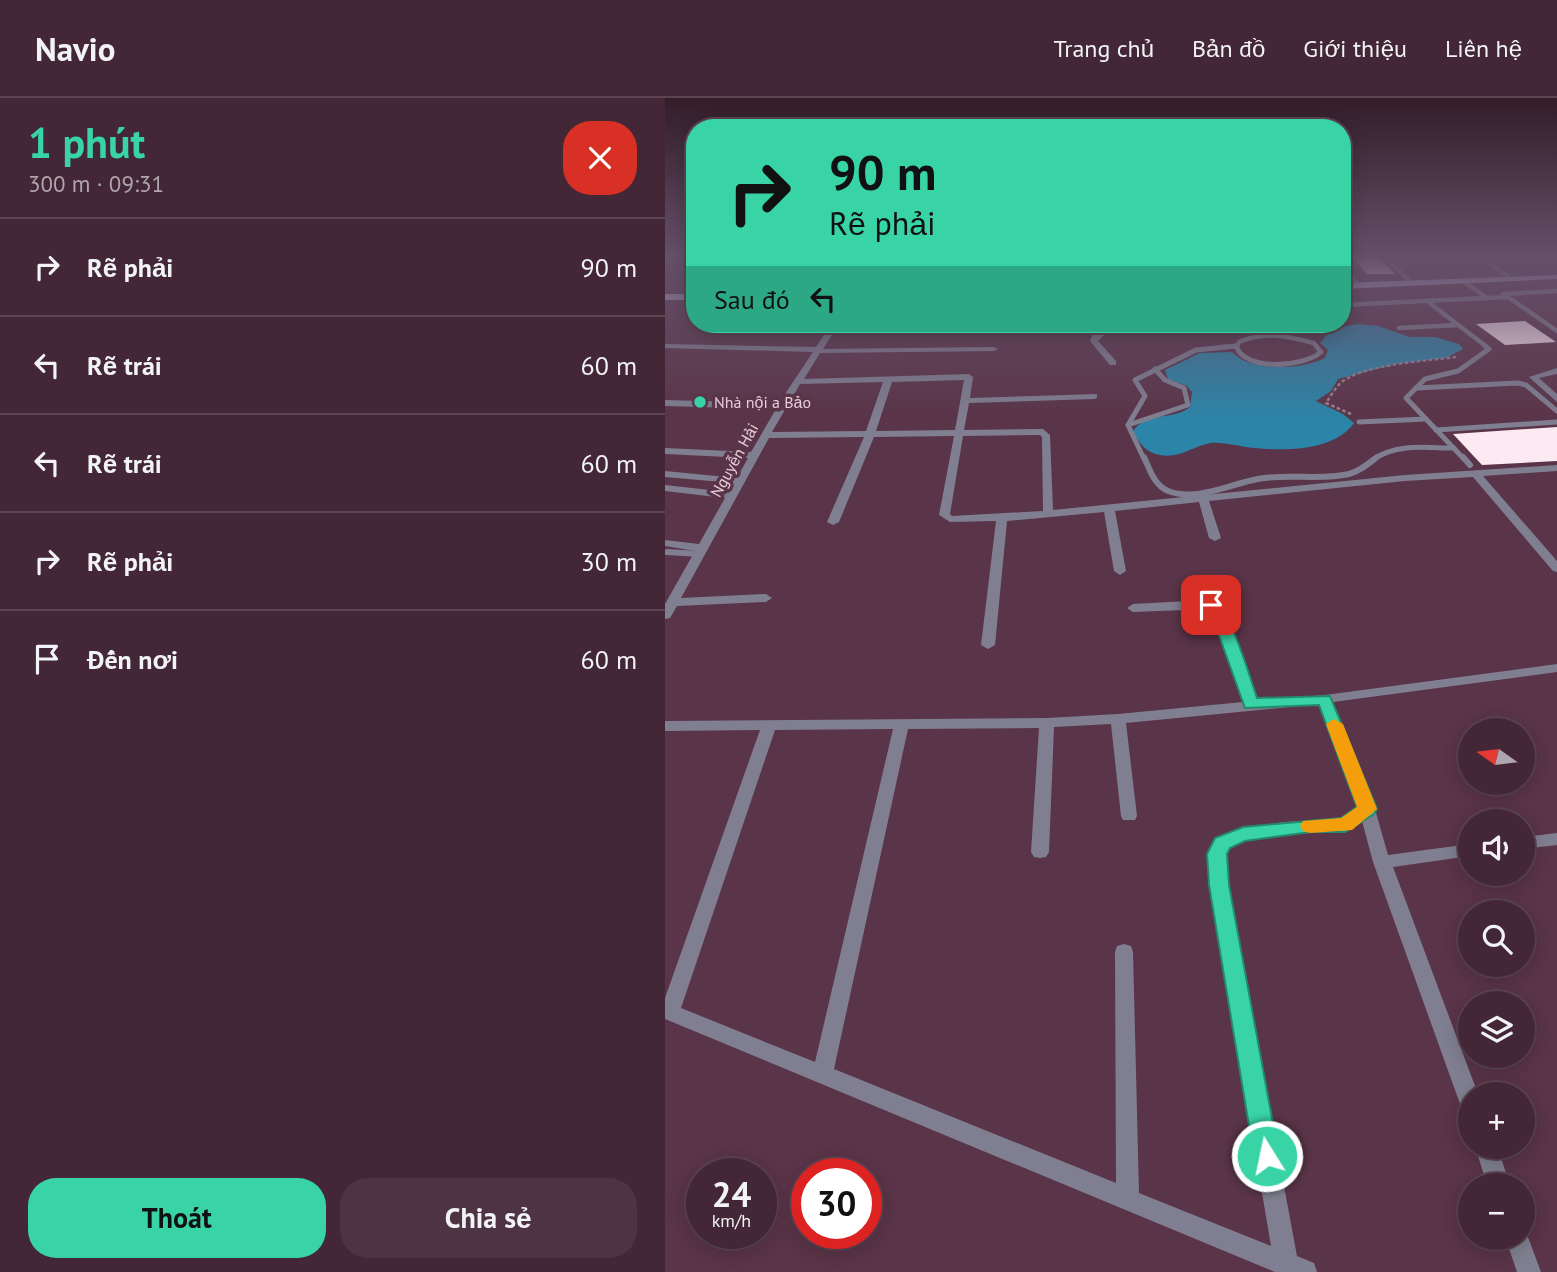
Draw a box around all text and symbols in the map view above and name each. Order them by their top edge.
text: Navio [35,27,115,70]
text: Trang chủ [1053,33,1154,64]
text: Bản đồ [1192,33,1265,64]
text: Giới thiệu [1303,33,1407,64]
text: Liên hệ [1445,33,1522,64]
text: 1 phút [28,115,145,170]
button: close [563,121,637,195]
text: 90 m [829,140,936,204]
icon: right [714,147,805,238]
text: 300 m · 09:31 [28,169,164,198]
text: Rẽ phải [829,202,936,244]
icon: right [28,248,66,286]
text: Rẽ phải [87,251,173,284]
text: 90 m [581,251,637,284]
icon: left [804,280,842,318]
text: Sau đó [714,283,790,316]
icon: left [28,346,66,384]
text: Rẽ trái [87,349,162,382]
text: 60 m [581,349,637,382]
place label: Nhà nội a Bảo [714,392,811,412]
marker: Nhà nội a Bảo [692,394,708,410]
street label: Nguyễn Hải [706,420,762,500]
icon: left [28,444,66,482]
text: Rẽ trái [87,447,162,480]
text: 60 m [581,447,637,480]
icon: right [28,542,66,580]
text: Rẽ phải [87,545,173,578]
text: 30 m [581,545,637,578]
pin [1181,575,1241,635]
icon: arrive [1192,586,1230,624]
icon: arrive [28,640,66,678]
text: Đến nơi [87,643,178,676]
text: 60 m [581,643,637,676]
north arrow [1458,718,1535,794]
map controls [1458,718,1535,1250]
button: sound [1458,809,1535,886]
button: search [1458,900,1535,977]
button: layers [1458,991,1535,1068]
button: + [1458,1082,1535,1159]
position arrow [1230,1119,1304,1193]
speed limit sign: 30 [791,1158,882,1249]
text: 24 [712,1171,751,1217]
button: − [1458,1173,1535,1250]
button: Thoát [28,1178,326,1258]
button: Chia sẻ [340,1178,637,1258]
text: km/h [712,1209,751,1232]

